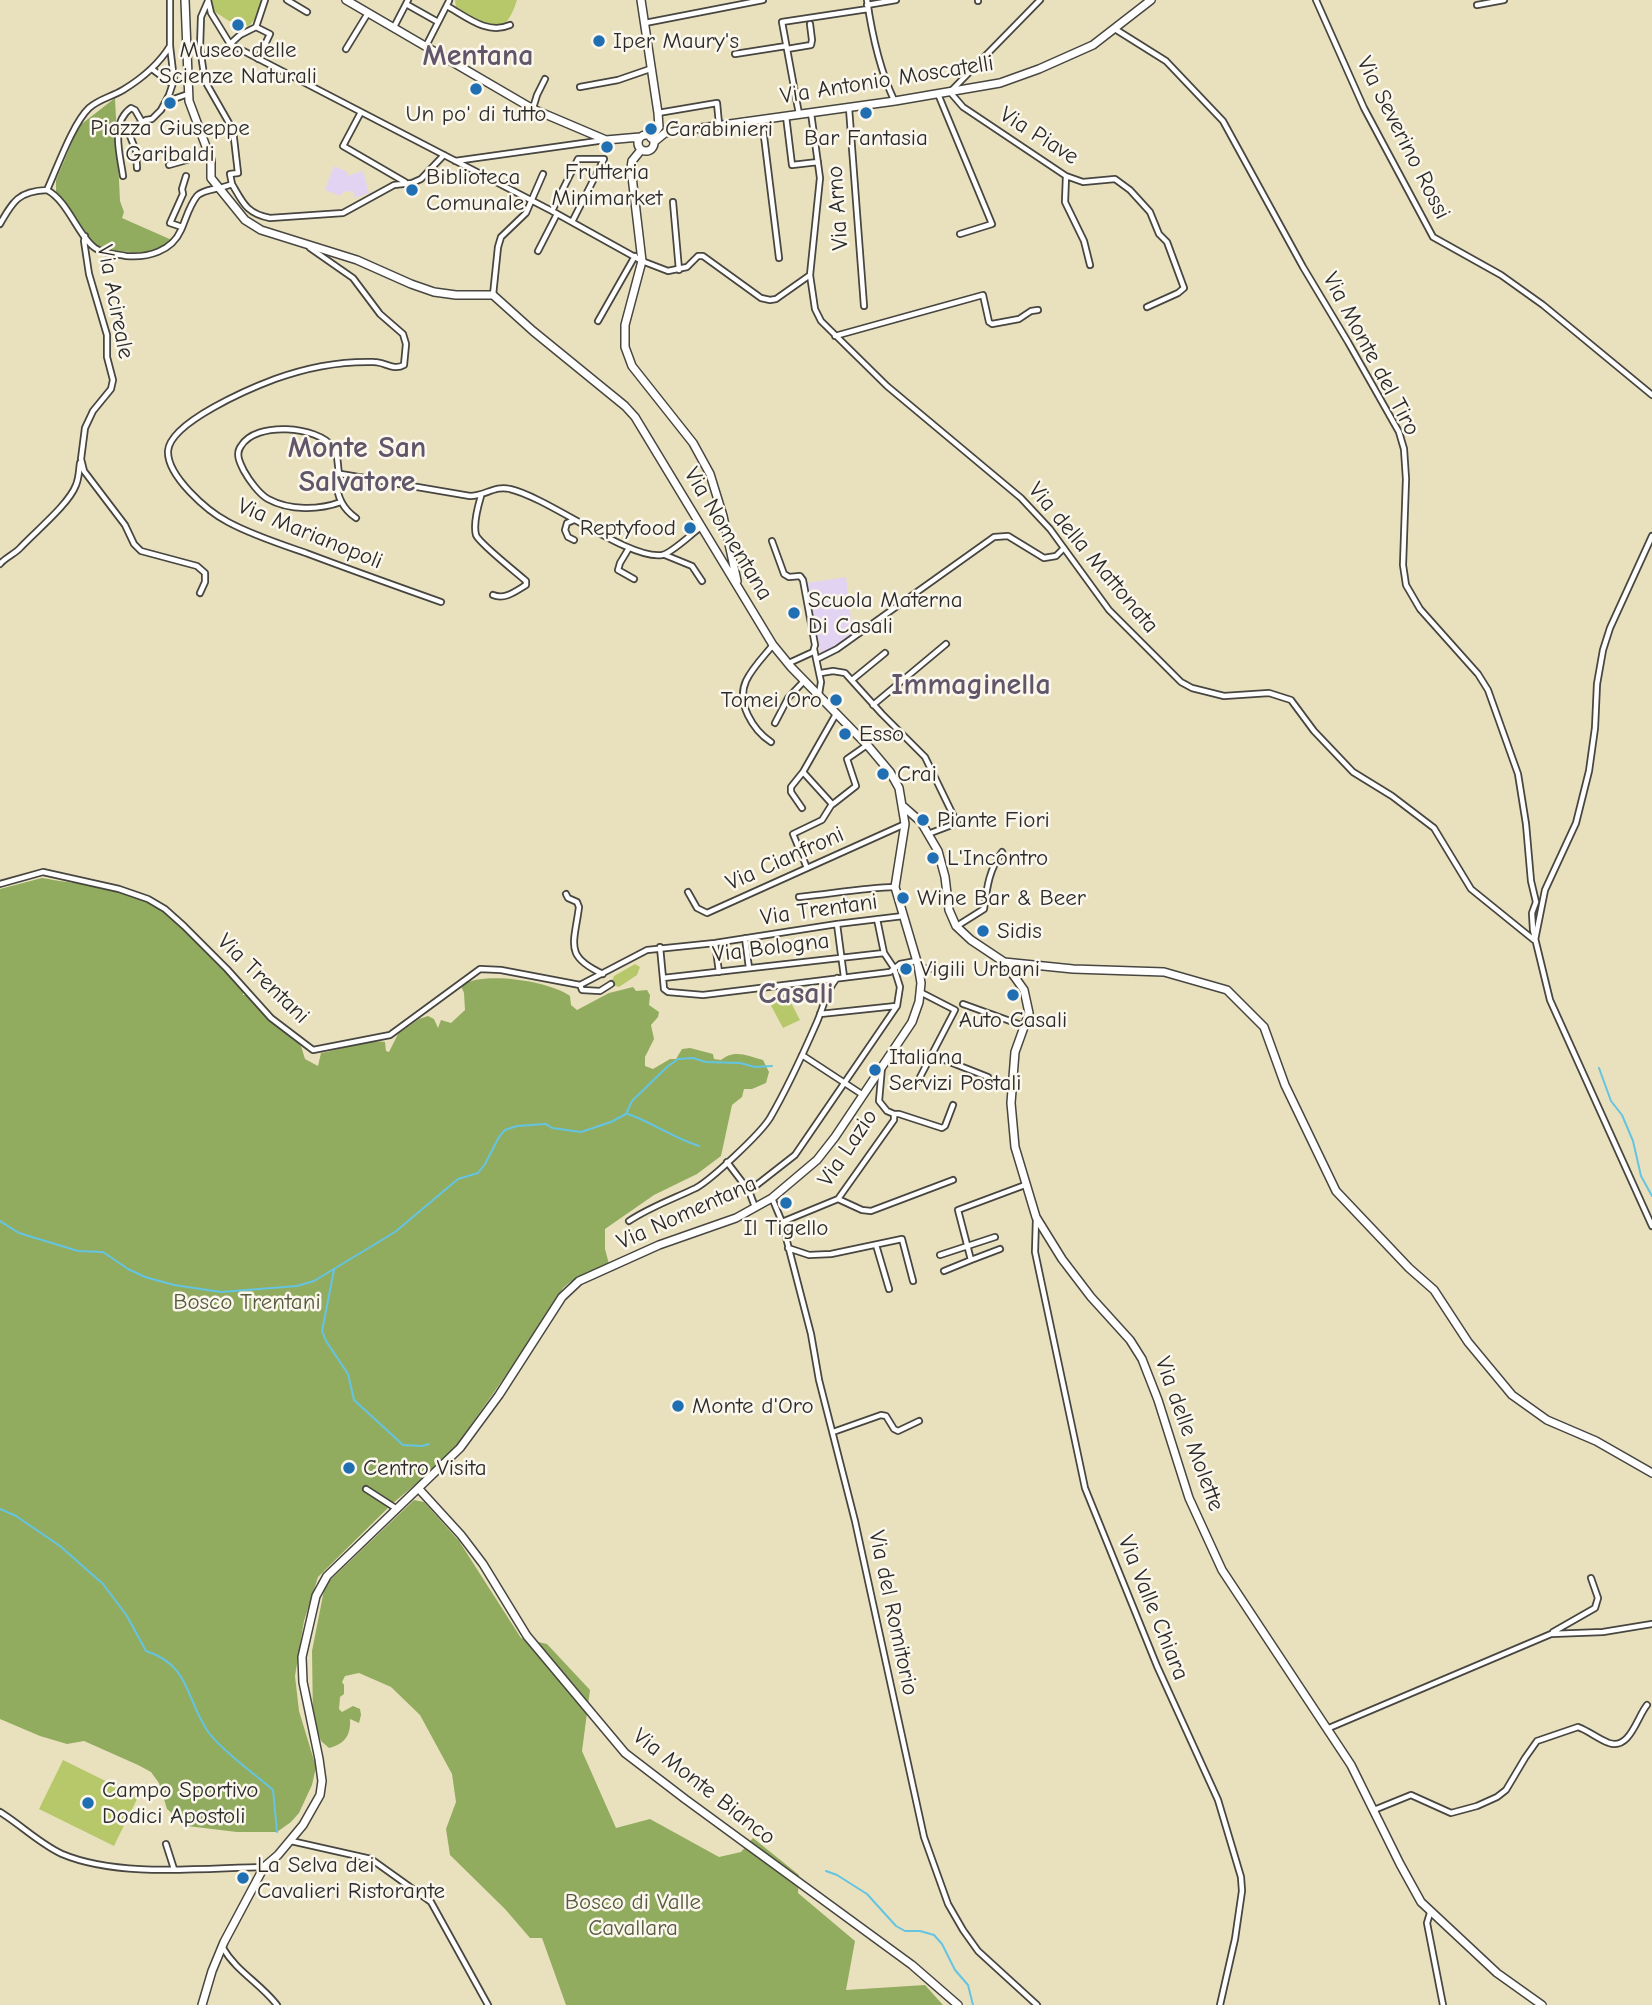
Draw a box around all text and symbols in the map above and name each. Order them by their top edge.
marker: Museo delle Scienze Naturali [230,17,246,33]
place label: Iper Maury's [613,27,739,55]
marker: Iper Maury's [591,33,607,49]
place label: Museo delle Scienze Naturali [159,36,317,90]
district label: Mentana [422,39,534,75]
street label: Via Antonio Moscatelli [778,50,996,110]
street label: Via Severino Rossi [1350,52,1456,224]
marker: Un po' di tutto [468,81,484,97]
marker: Piazza Giuseppe Garibaldi [162,95,178,111]
place label: Un po' di tutto [406,100,546,128]
street label: Via Piave [994,101,1084,171]
marker: Bar Fantasia [858,105,874,121]
place label: Piazza Giuseppe Garibaldi [90,114,250,168]
place label: Carabinieri [665,115,773,143]
marker: Carabinieri [643,121,659,137]
place label: Bar Fantasia [804,124,928,152]
marker: Frutteria Minimarket [599,139,615,155]
place label: Frutteria Minimarket [551,158,663,212]
place label: Biblioteca Comunale [426,163,524,217]
street label: Via Arno [821,165,855,251]
marker: Biblioteca Comunale [404,182,420,198]
street label: Via Acireale [90,243,140,361]
street label: Via Monte del Tiro [1316,268,1426,440]
district label: Monte San Salvatore [288,431,426,502]
street label: Via Nomentana [678,463,778,605]
street label: Via della Mattonata [1022,477,1164,639]
street label: Via Marianopoli [233,492,387,576]
place label: Reptyfood [580,514,676,542]
marker: Reptyfood [682,520,698,536]
place label: Scuola Materna Di Casali [808,586,963,640]
marker: Scuola Materna Di Casali [786,605,802,621]
district label: Immaginella [891,668,1051,704]
place label: Tomei Oro [721,686,822,714]
marker: Tomei Oro [828,692,844,708]
place label: Esso [859,720,904,748]
marker: Esso [837,726,853,742]
place label: Crai [897,760,937,788]
marker: Crai [875,766,891,782]
place label: Piante Fiori [937,806,1050,834]
marker: Piante Fiori [915,812,931,828]
street label: Via Cianfroni [722,821,848,897]
place label: L'Incontro [947,844,1048,872]
marker: L'Incontro [925,850,941,866]
place label: Wine Bar & Beer [917,884,1086,912]
street label: Via Trentani [759,888,879,932]
marker: Wine Bar & Beer [895,890,911,906]
place label: Sidis [997,917,1042,945]
marker: Sidis [975,923,991,939]
street label: Via Bologna [711,927,831,969]
street label: Via Trentani [211,928,315,1030]
place label: Vigili Urbani [920,955,1040,983]
marker: Vigili Urbani [898,961,914,977]
district label: Casali [758,977,834,1013]
marker: Auto Casali [1005,987,1021,1003]
place label: Auto Casali [959,1006,1067,1034]
place label: Italiana Servizi Postali [889,1043,1022,1097]
marker: Italiana Servizi Postali [867,1062,883,1078]
street label: Via Lazio [812,1104,884,1192]
street label: Via Nomentana [613,1170,761,1256]
marker: Il Tigello [778,1195,794,1211]
place label: Il Tigello [744,1214,828,1242]
park label: Bosco Trentani [173,1288,321,1316]
street label: Via delle Molette [1148,1353,1230,1515]
place label: Monte d'Oro [692,1392,814,1420]
marker: Monte d'Oro [670,1398,686,1414]
place label: Centro Visita [363,1454,487,1482]
marker: Centro Visita [341,1460,357,1476]
street label: Via del Romitorio [862,1528,924,1698]
street label: Via Valle Chiara [1111,1532,1195,1684]
street label: Via Monte Bianco [627,1723,781,1851]
place label: Campo Sportivo Dodici Apostoli [102,1776,258,1830]
marker: Campo Sportivo Dodici Apostoli [80,1795,96,1811]
place label: La Selva dei Cavalieri Ristorante [257,1851,445,1905]
marker: La Selva dei Cavalieri Ristorante [235,1870,251,1886]
park label: Bosco di Valle Cavallara [565,1888,701,1942]

